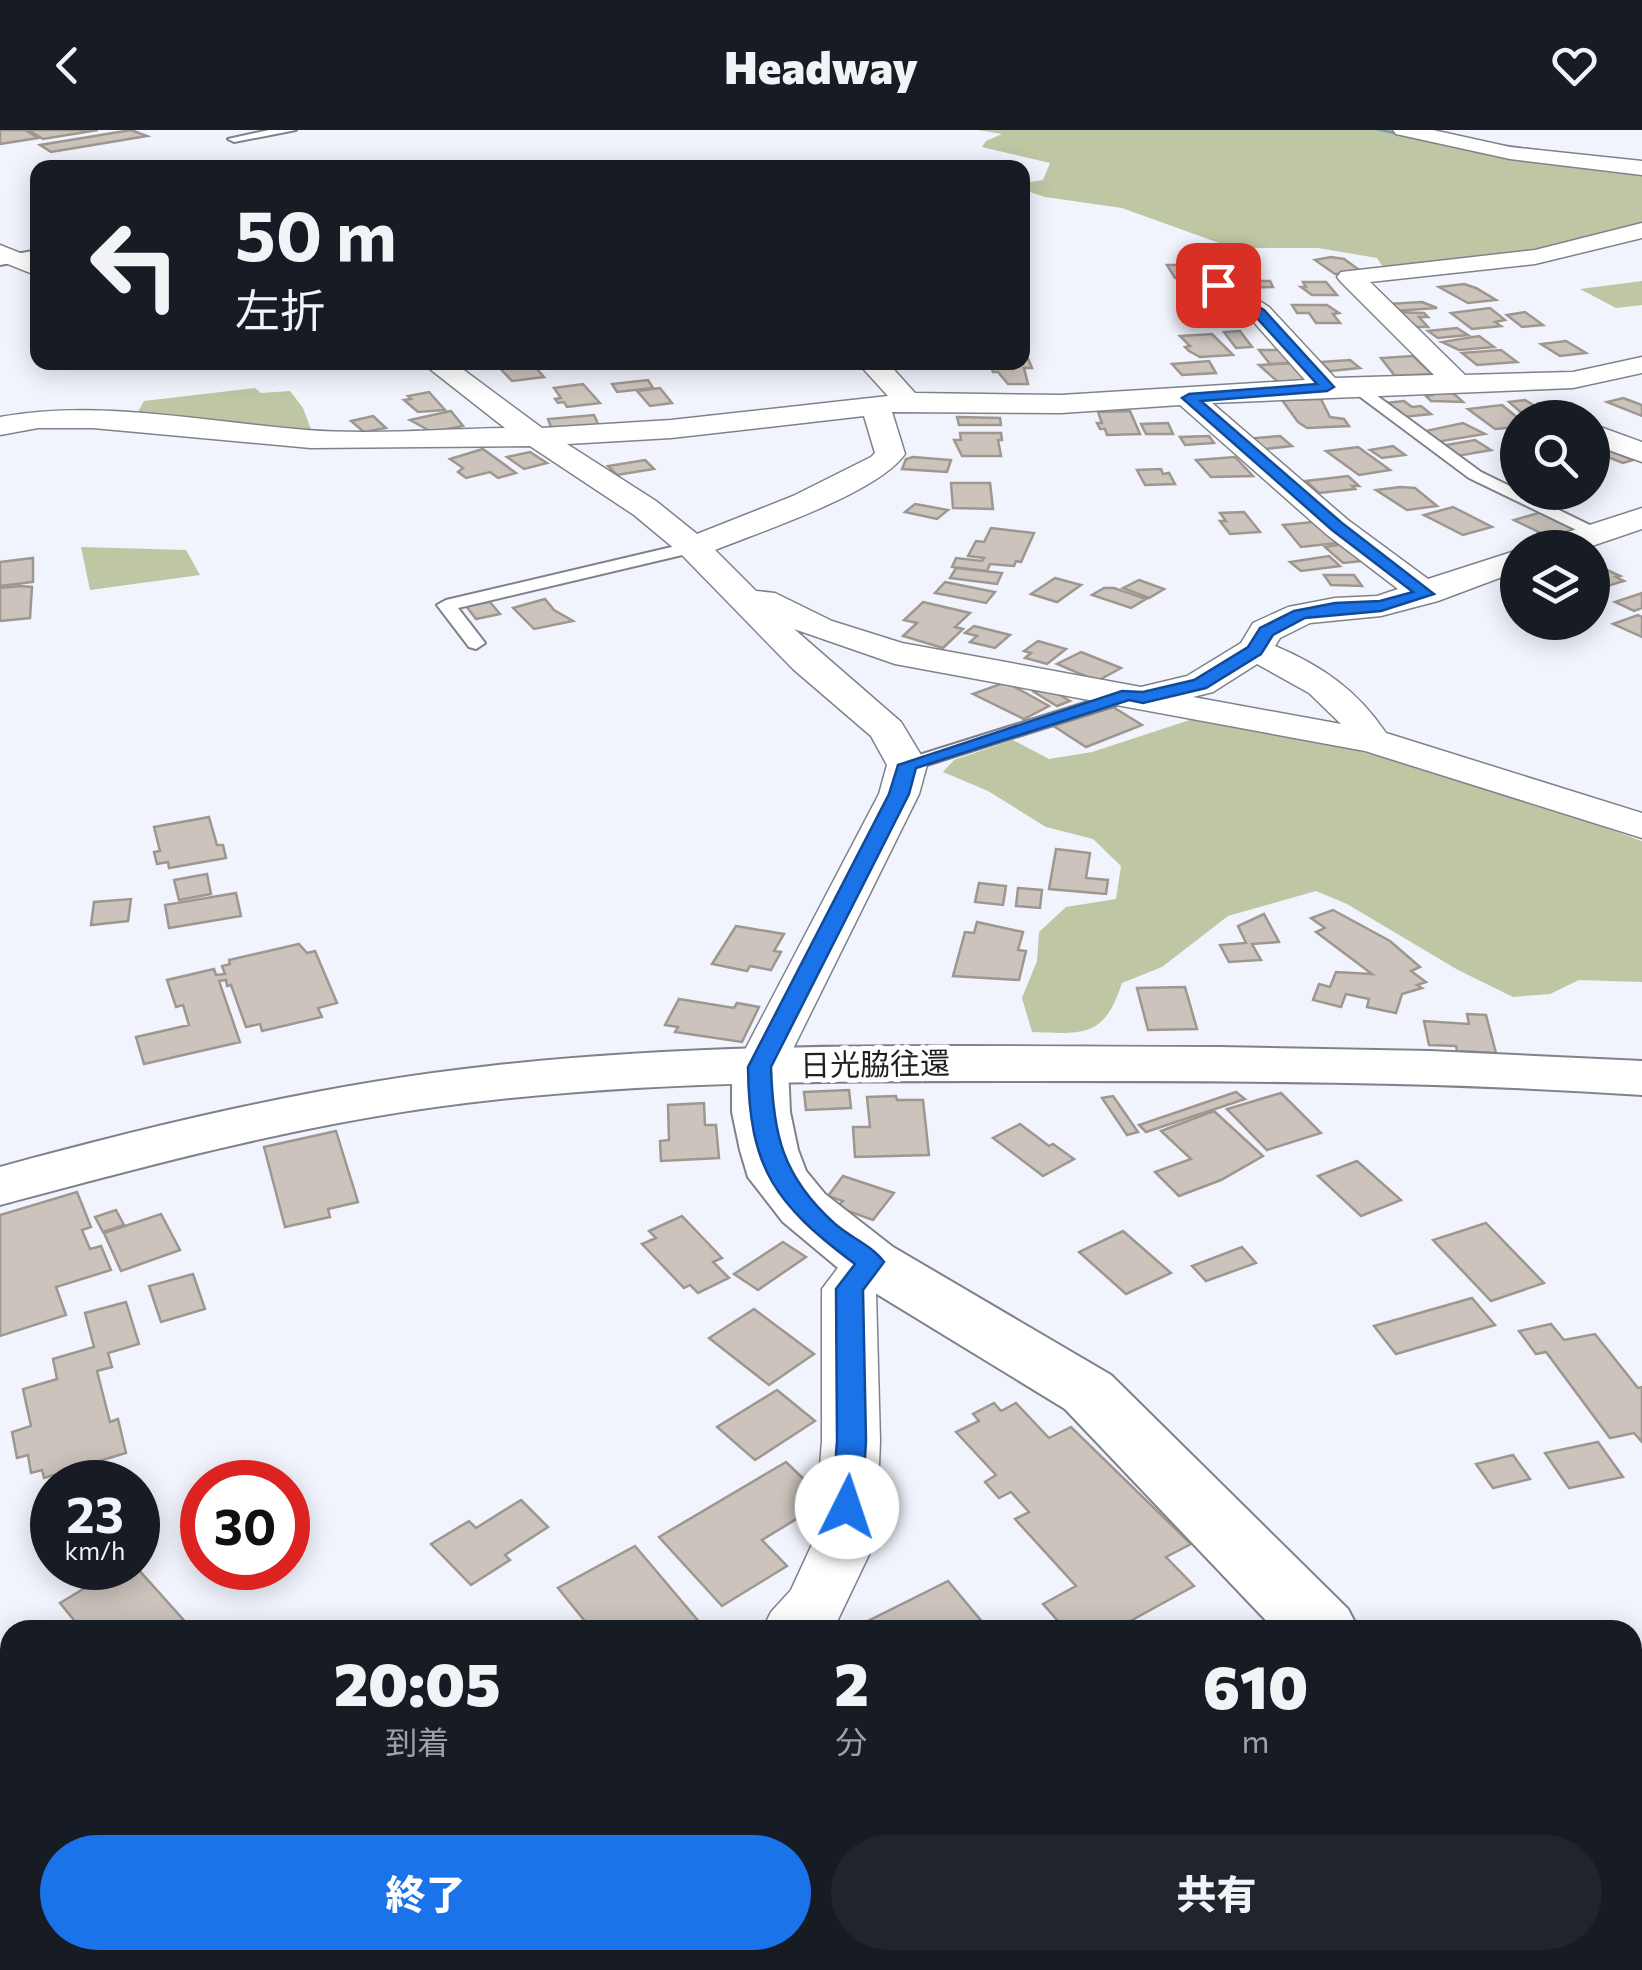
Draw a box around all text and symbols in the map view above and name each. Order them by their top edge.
icon: back [40,38,95,93]
text: Headway [724,38,918,93]
icon: heart [1547,38,1602,93]
text: 50 m [235,190,397,275]
icon: left [70,200,200,330]
pin [1176,243,1261,328]
icon: arrive [1191,258,1246,313]
text: 左折 [235,281,325,336]
map controls [1500,400,1610,640]
button: search [1500,400,1610,510]
button: layers [1500,530,1610,640]
street label: 日光脇往還 [800,1043,950,1082]
position arrow [795,1455,899,1559]
speed limit sign: 30 [180,1460,310,1590]
text: 23 [66,1482,124,1543]
text: km/h [65,1535,125,1565]
text: 20:05 [334,1645,501,1718]
text: 2 [834,1645,869,1718]
text: 610 [1203,1648,1308,1721]
text: m [1242,1720,1269,1760]
text: 到着 [385,1721,449,1761]
text: 分 [836,1721,868,1761]
button: 終了 [40,1835,811,1950]
button: 共有 [831,1835,1602,1950]

